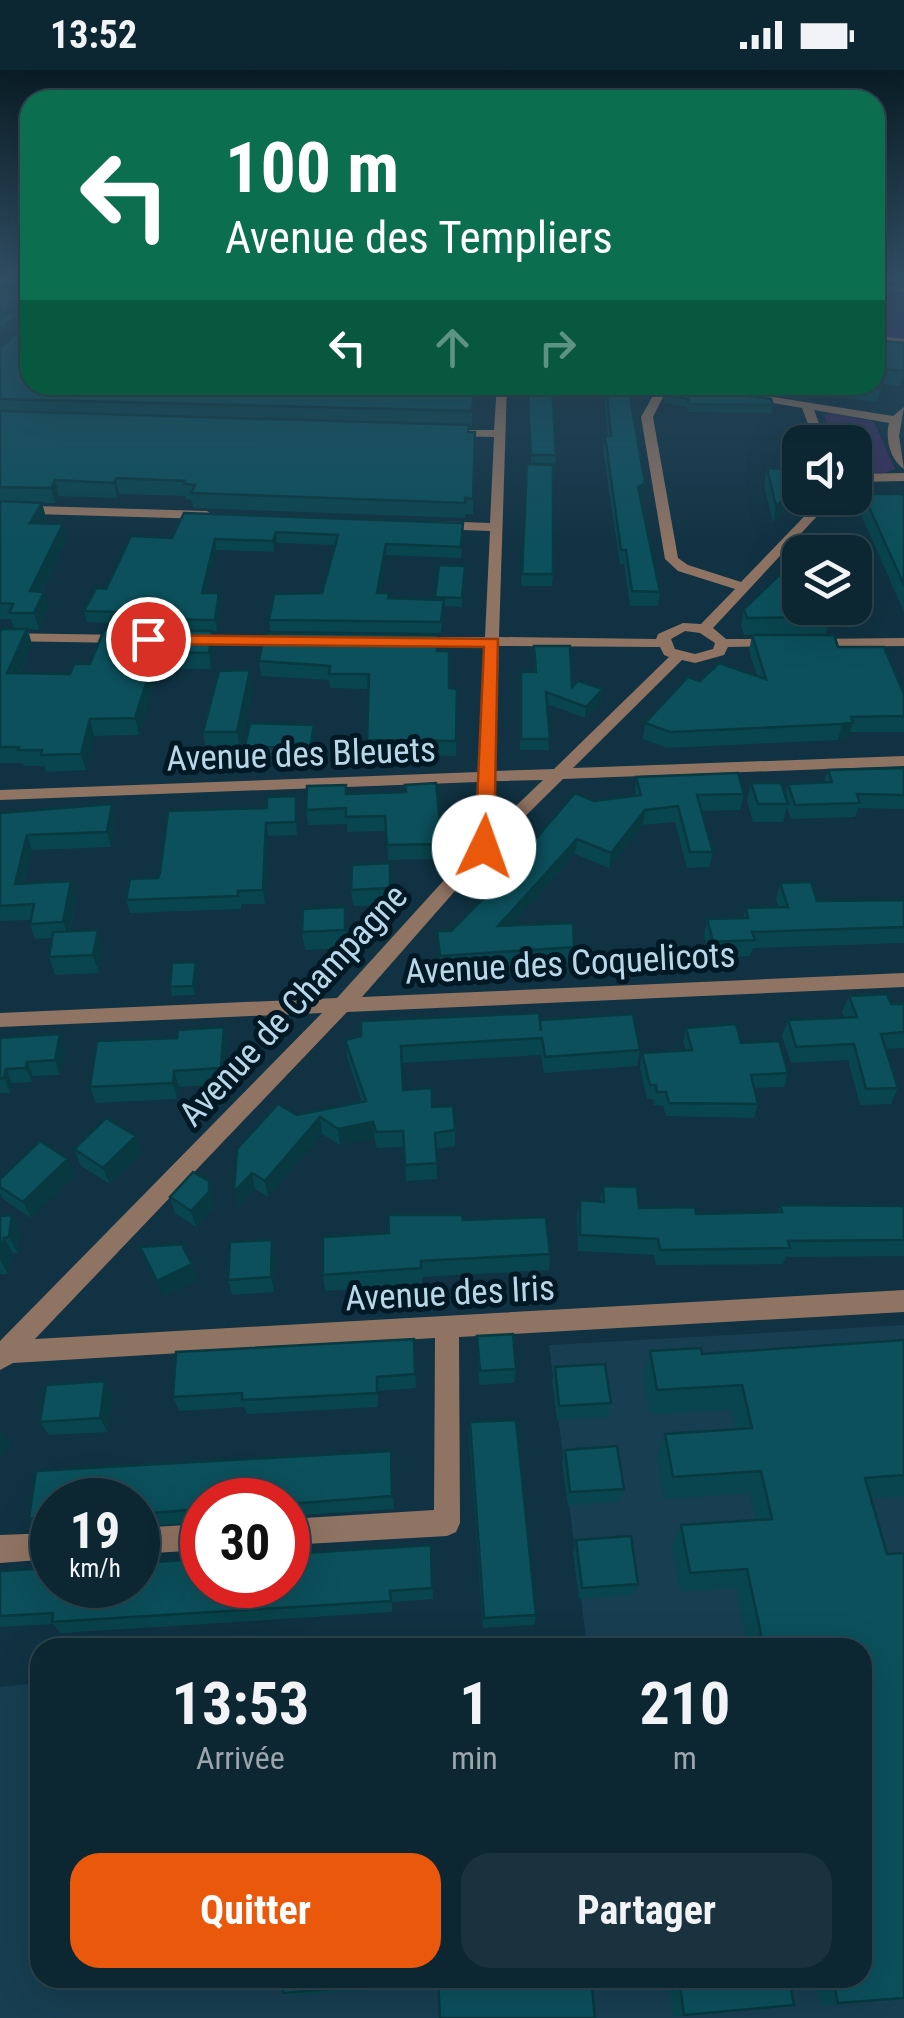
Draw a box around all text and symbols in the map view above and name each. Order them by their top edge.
text: 13:52 [50,13,137,57]
text: 100 m [225,127,399,209]
icon: left [60,130,190,260]
text: Avenue des Templiers [225,211,613,264]
icon: left [320,320,375,375]
icon: ahead [425,320,480,375]
icon: right [530,320,585,375]
map controls [782,425,872,625]
button: sound [782,425,872,515]
button: layers [782,535,872,625]
pin [106,597,191,682]
icon: arrive [121,612,176,667]
street label: Avenue des Bleuets [166,729,437,780]
position arrow [432,795,536,899]
street label: Avenue de Champagne [171,876,416,1135]
street label: Avenue des Coquelicots [404,934,736,993]
street label: Avenue des Iris [344,1268,556,1319]
speed limit sign: 30 [180,1478,310,1608]
text: 19 [70,1502,120,1560]
text: km/h [69,1554,121,1583]
text: 13:53 [172,1668,309,1739]
text: 1 [459,1668,490,1739]
text: 210 [639,1668,730,1739]
text: Arrivée [196,1739,285,1777]
text: min [451,1739,498,1777]
text: m [673,1739,697,1777]
button: Quitter [70,1853,441,1968]
button: Partager [461,1853,832,1968]

